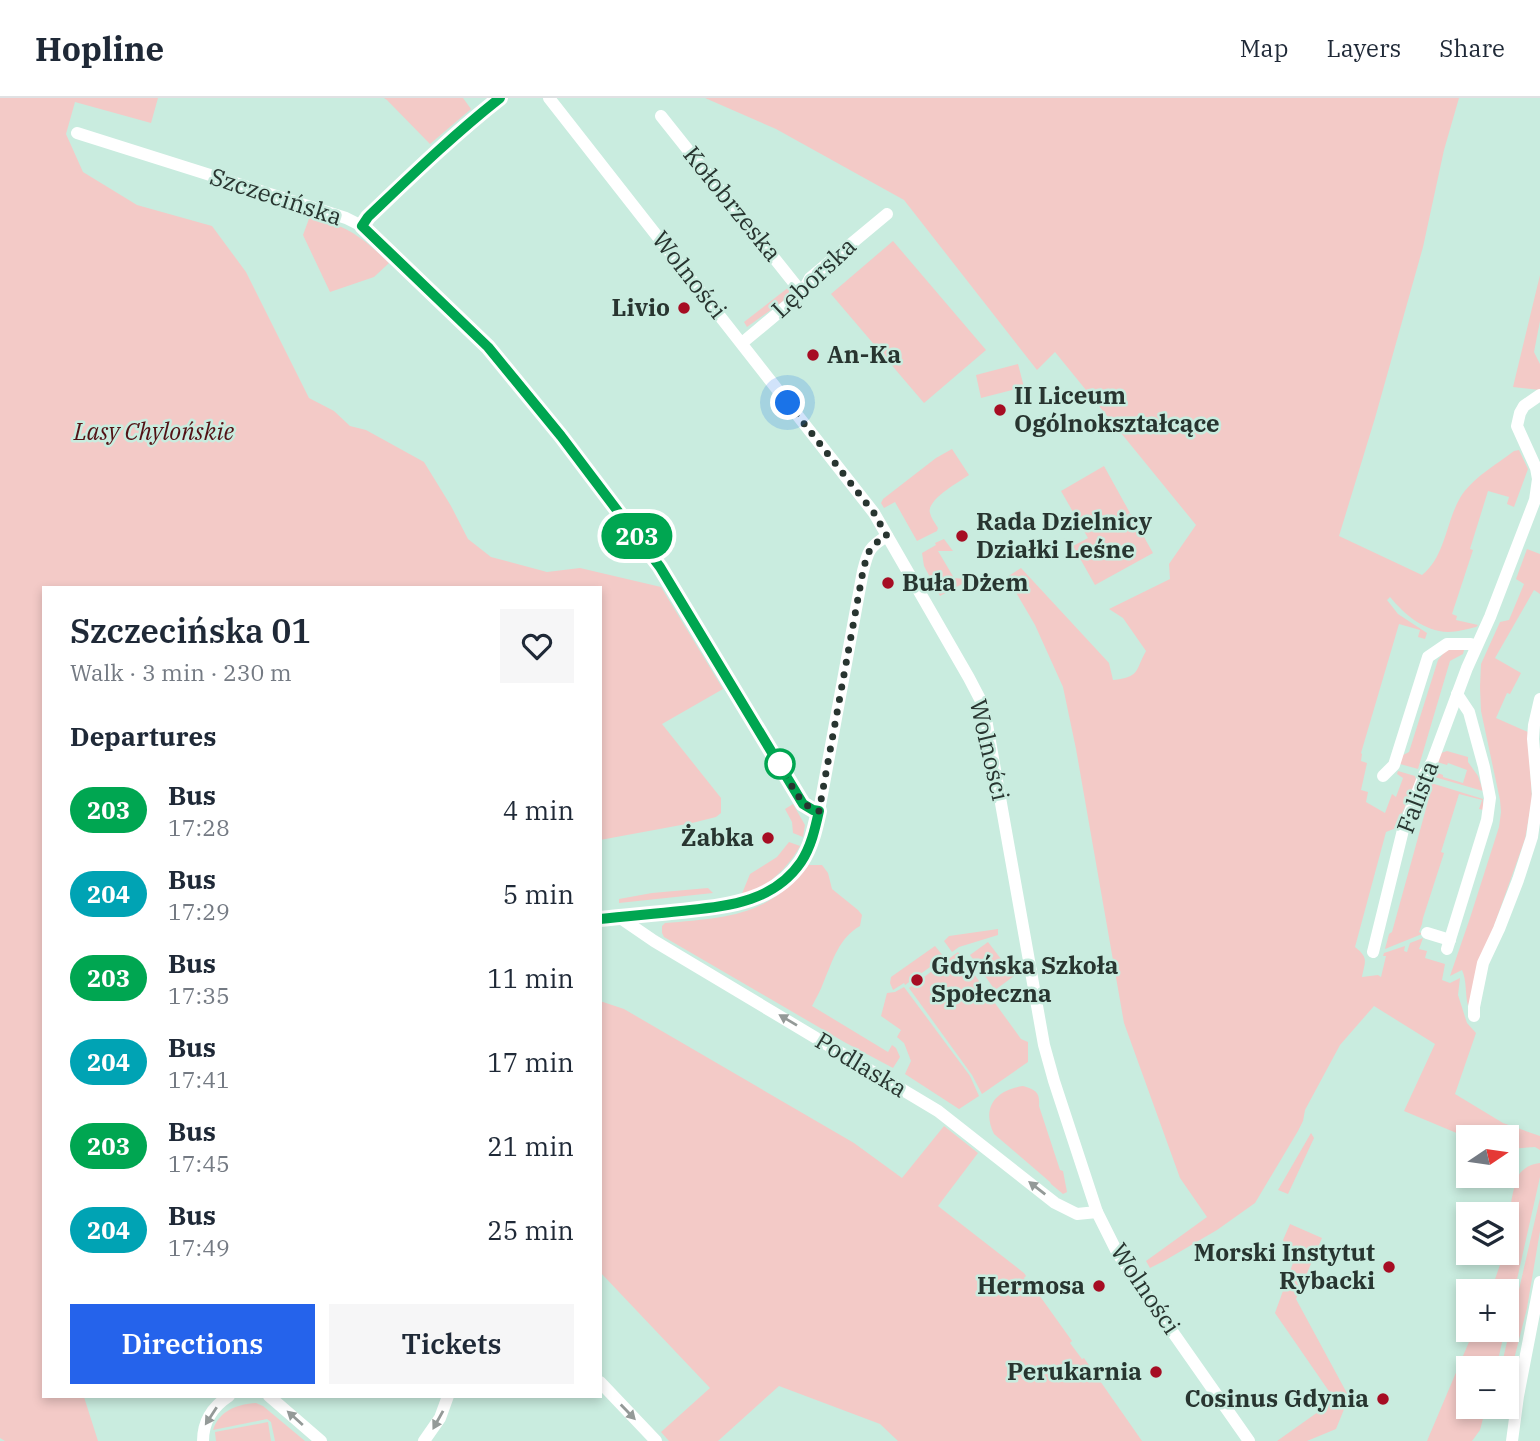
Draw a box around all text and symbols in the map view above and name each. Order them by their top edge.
text: Hopline [35,27,164,70]
text: Map [1240,32,1288,64]
text: Layers [1326,32,1401,64]
text: Share [1439,32,1505,64]
street label: Kołobrzeska [676,139,789,268]
street label: Szczecińska [206,160,346,232]
street label: Wolności [645,224,734,325]
street label: Lęborska [764,230,863,325]
place label: Livio [612,291,670,323]
marker: Livio [676,300,692,316]
place label: An-Ka [827,338,902,370]
marker: An-Ka [805,347,821,363]
place label: II Liceum Ogólnokształcące [1014,379,1220,439]
your location [770,385,805,420]
marker: II Liceum Ogólnokształcące [992,402,1008,418]
park label: Lasy Chylońskie [73,415,235,447]
place label: Rada Dzielnicy Działki Leśne [976,505,1152,565]
line badge: 203 [597,513,677,559]
text: 203 [615,520,659,552]
marker: Rada Dzielnicy Działki Leśne [954,528,970,544]
place label: Buła Dżem [902,566,1028,598]
marker: Buła Dżem [880,575,896,591]
text: Szczecińska 01 [70,609,311,652]
button: heart [500,609,574,683]
text: Walk · 3 min · 230 m [70,657,292,687]
street label: Wolności [963,696,1017,804]
text: Departures [70,719,216,753]
unlabelled marker [765,749,795,779]
street label: Falista [1389,756,1445,837]
text: Bus [168,778,216,812]
text: 4 min [503,793,574,827]
text: 203 [87,794,130,826]
text: 17:28 [168,812,230,842]
place label: Żabka [681,821,754,853]
marker: Żabka [760,830,776,846]
text: Bus [168,862,216,896]
text: 5 min [503,877,574,911]
text: 204 [87,878,130,910]
text: 17:29 [168,896,230,926]
text: Bus [168,946,216,980]
place label: Gdyńska Szkoła Społeczna [931,949,1119,1009]
text: 11 min [487,961,574,995]
text: 203 [87,962,130,994]
marker: Gdyńska Szkoła Społeczna [909,972,925,988]
text: 17:35 [168,980,230,1010]
one-way arrow [778,1014,797,1027]
street label: Podlaska [810,1024,913,1104]
text: Bus [168,1030,216,1064]
text: 17 min [487,1045,574,1079]
text: 204 [87,1046,130,1078]
text: 17:41 [168,1064,230,1094]
text: Bus [168,1114,216,1148]
north arrow [1456,1125,1519,1188]
map controls [1456,1125,1519,1419]
text: 21 min [487,1129,574,1163]
text: 203 [87,1130,130,1162]
text: 17:45 [168,1148,230,1178]
one-way arrow [1028,1181,1046,1196]
text: Bus [168,1198,216,1232]
button: layers [1456,1202,1519,1265]
text: 25 min [487,1213,574,1247]
text: 204 [87,1214,130,1246]
text: 17:49 [168,1232,230,1262]
place label: Morski Instytut Rybacki [1194,1236,1375,1296]
street label: Wolności [1104,1237,1188,1340]
marker: Morski Instytut Rybacki [1381,1259,1397,1275]
place label: Hermosa [977,1269,1085,1301]
marker: Hermosa [1091,1278,1107,1294]
button: + [1456,1279,1519,1342]
button: Directions [70,1304,315,1384]
button: Tickets [329,1304,574,1384]
place label: Perukarnia [1007,1355,1142,1387]
button: − [1456,1356,1519,1419]
marker: Perukarnia [1148,1364,1164,1380]
place label: Cosinus Gdynia [1185,1382,1369,1414]
marker: Cosinus Gdynia [1375,1391,1391,1407]
one-way arrow [620,1403,636,1421]
one-way arrow [204,1406,217,1426]
one-way arrow [286,1410,304,1426]
one-way arrow [432,1410,444,1430]

